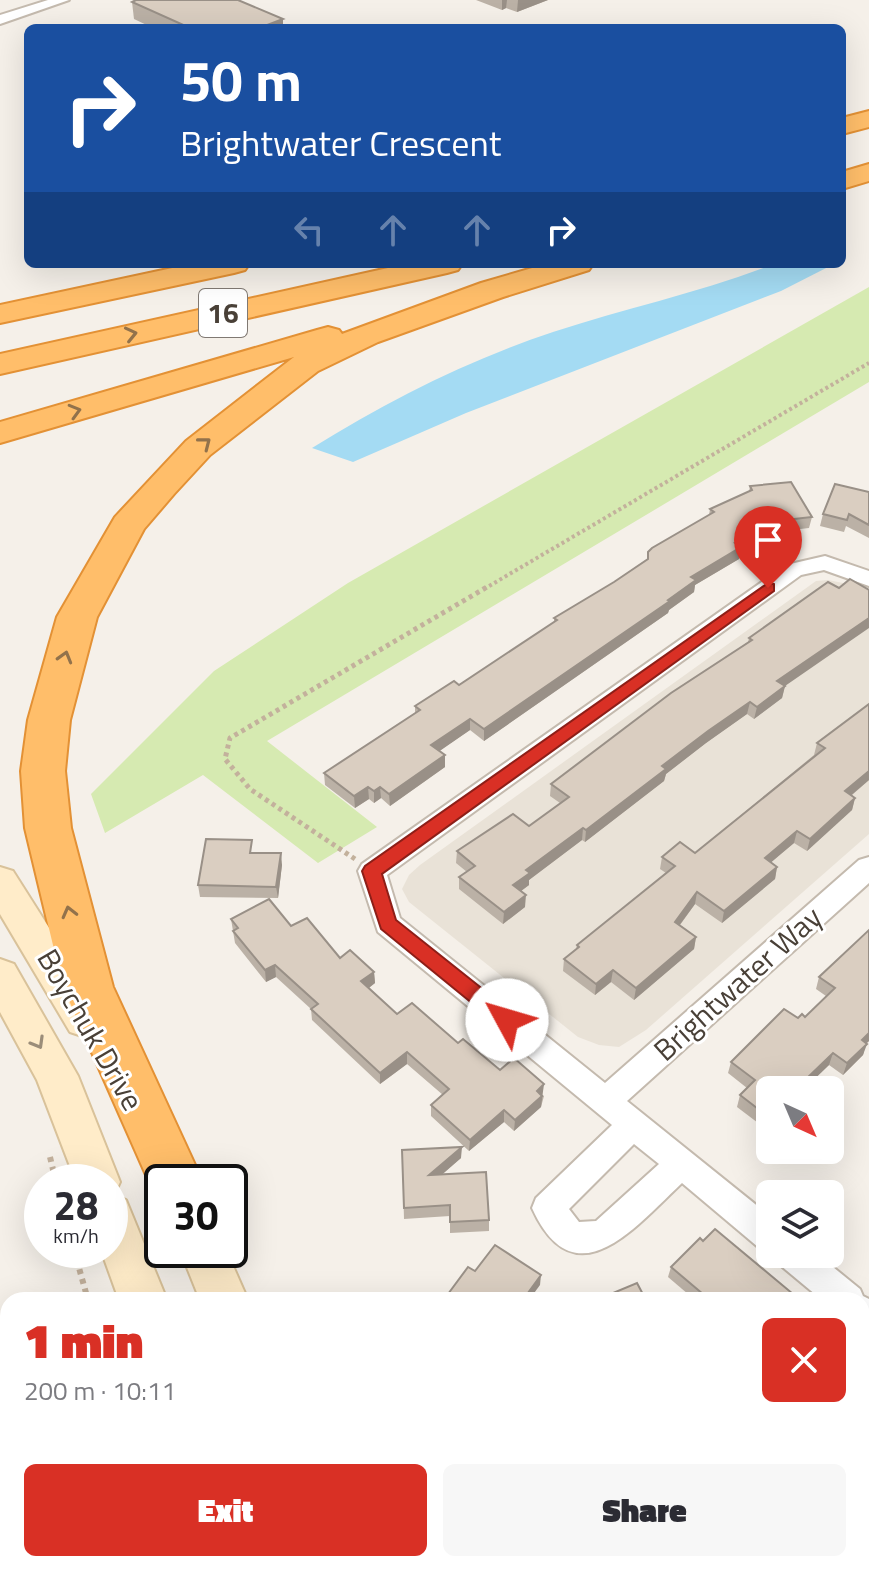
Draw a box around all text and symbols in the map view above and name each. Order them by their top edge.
text: 50 m [180,38,302,123]
icon: right [48,56,152,160]
text: Brightwater Crescent [180,115,501,170]
icon: left [287,208,331,252]
icon: ahead [371,208,415,252]
icon: ahead [455,208,499,252]
icon: right [539,208,583,252]
road number: 16 [199,289,247,337]
one-way arrow [123,326,137,343]
one-way arrow [67,404,81,420]
one-way arrow [196,438,210,453]
pin [734,506,802,588]
icon: arrive [746,518,790,562]
one-way arrow [56,651,72,665]
street label: Brightwater Way [643,895,832,1072]
one-way arrow [61,905,78,919]
street label: Boychuk Drive [26,940,156,1119]
position arrow [465,978,549,1062]
one-way arrow [29,1035,44,1049]
north arrow [756,1076,844,1164]
map controls [756,1076,844,1268]
speed limit sign: 30 [144,1164,248,1268]
text: 28 [54,1175,98,1236]
button: layers [756,1180,844,1268]
text: km/h [53,1220,99,1251]
text: 1 min [24,1304,143,1377]
button: close [762,1318,846,1402]
text: 200 m · 10:11 [24,1371,176,1410]
button: Exit [24,1464,427,1556]
button: Share [443,1464,846,1556]

